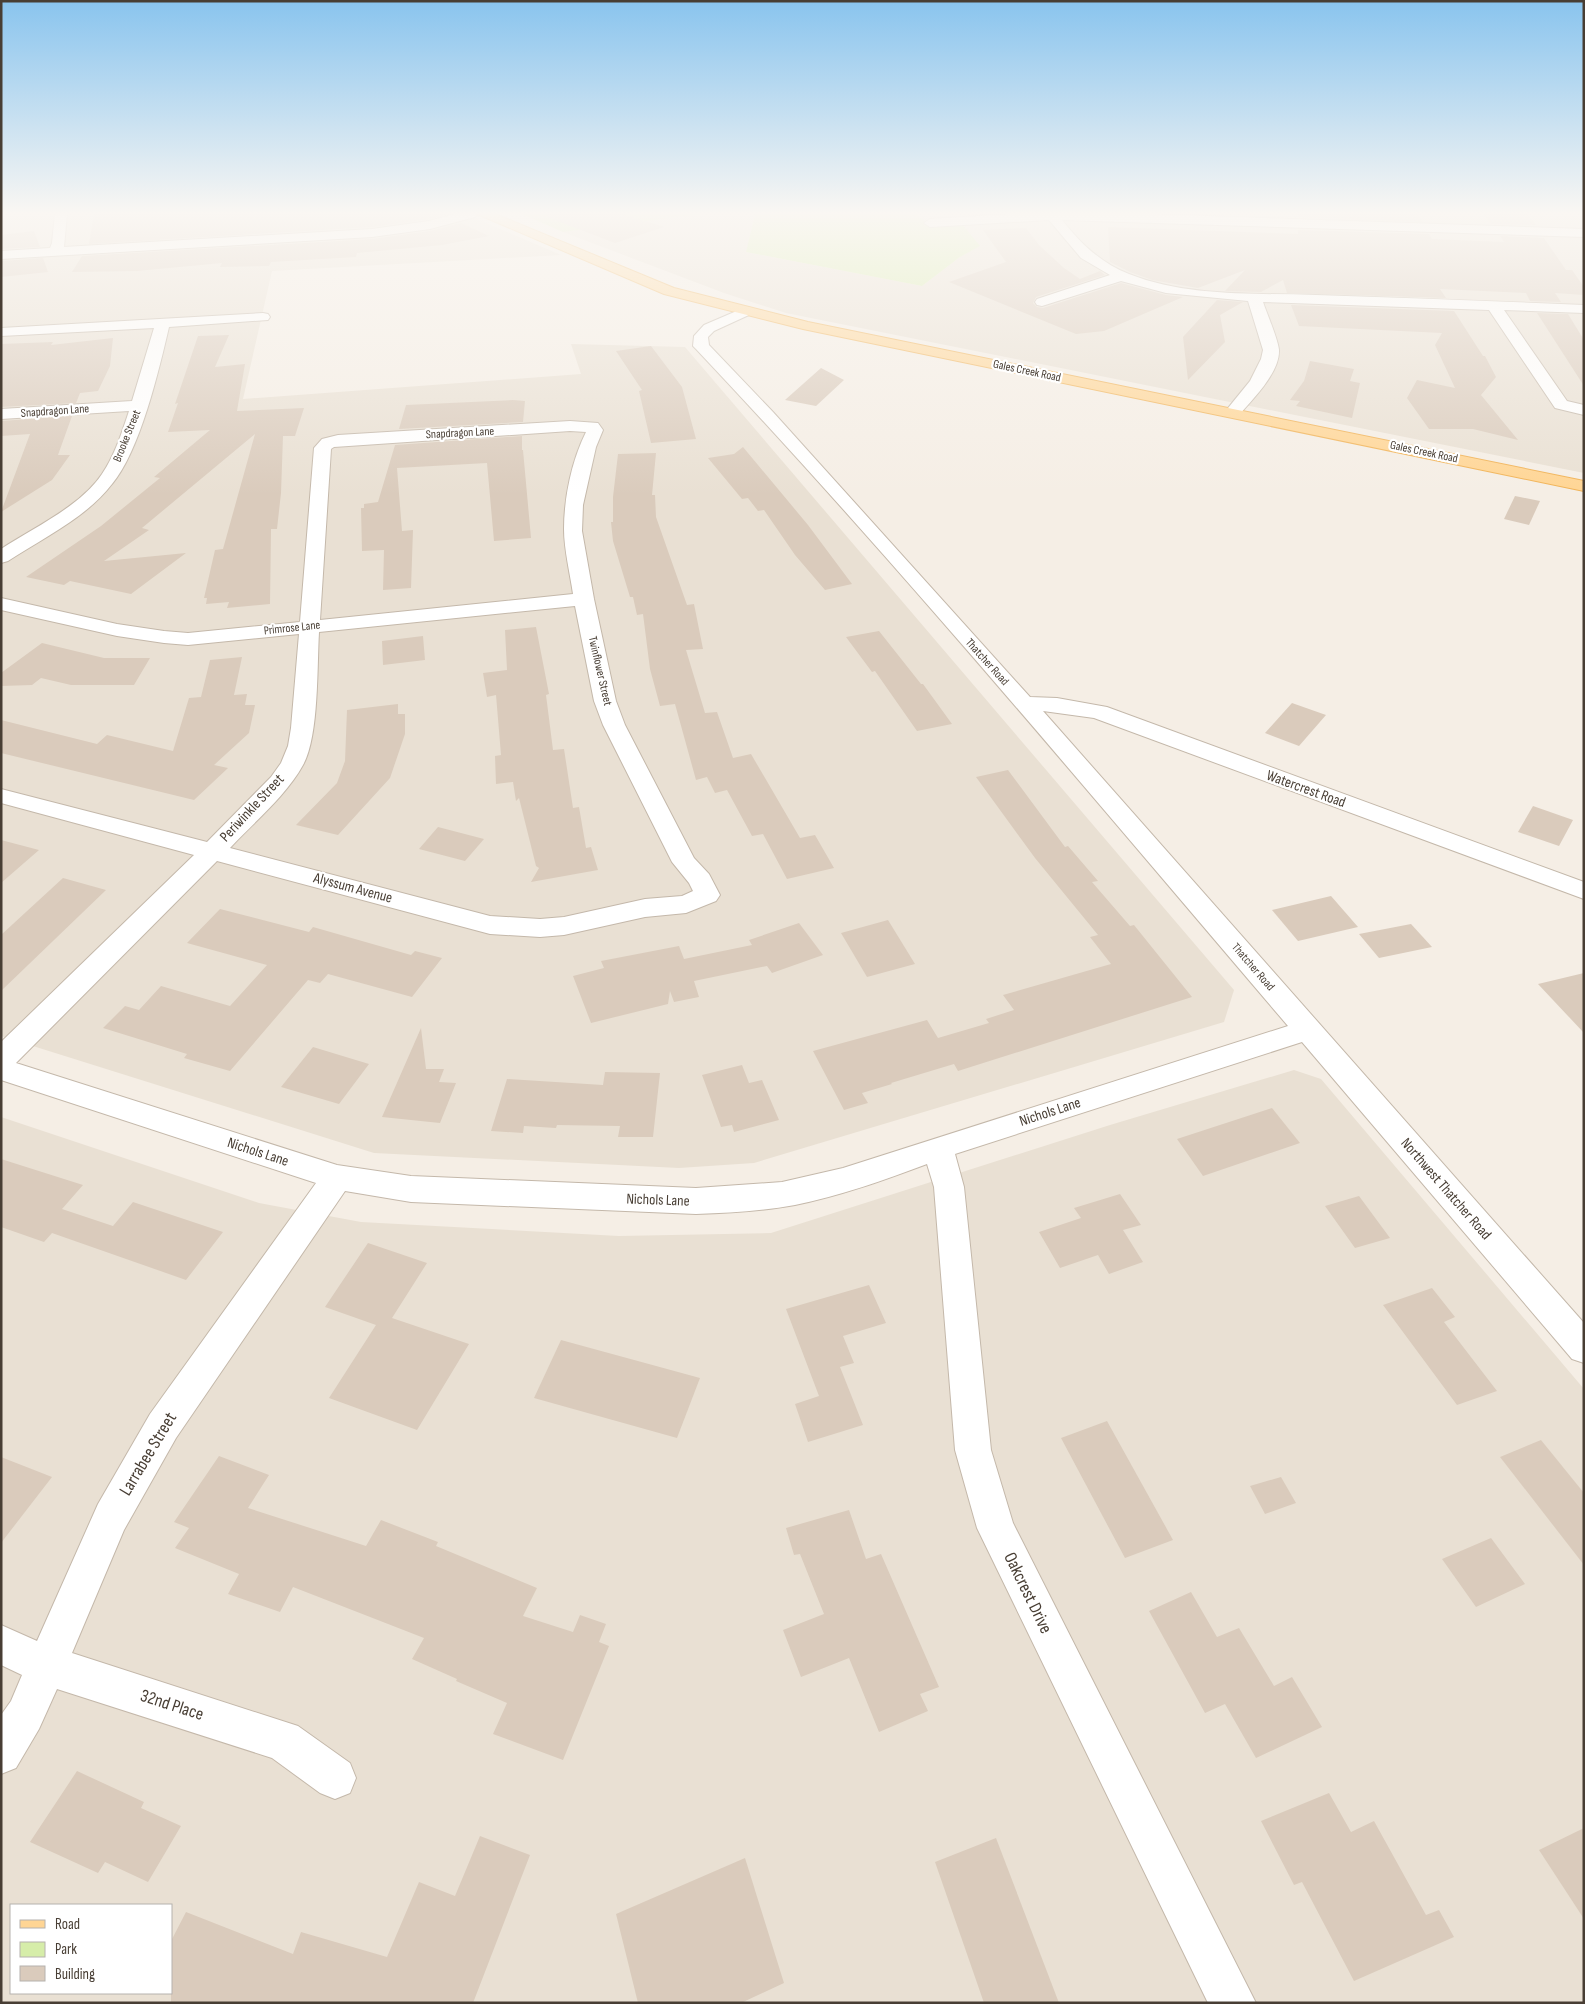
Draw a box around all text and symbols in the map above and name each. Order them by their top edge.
street label: Gales Creek Road [992,356,1062,386]
street label: Snapdragon Lane [20,401,90,421]
street label: Brooke Street [110,407,144,464]
street label: Snapdragon Lane [425,424,495,442]
street label: Gales Creek Road [1389,437,1459,467]
street label: Primrose Lane [263,618,321,638]
street label: Twinflower Street [585,635,615,708]
street label: Thatcher Road [962,635,1012,689]
street label: Watercrest Road [1264,766,1348,812]
street label: Periwinkle Street [216,770,288,846]
street label: Alyssum Avenue [311,868,394,908]
street label: Thatcher Road [1228,940,1278,994]
street label: Nichols Lane [1017,1093,1083,1131]
street label: Nichols Lane [225,1133,291,1171]
street label: Northwest Thatcher Road [1397,1134,1495,1244]
street label: Nichols Lane [626,1189,690,1211]
street label: Larrabee Street [115,1408,181,1499]
street label: Oakcrest Drive [999,1549,1057,1637]
street label: 32nd Place [138,1685,206,1725]
legend [10,1904,172,1994]
text: Road [55,1915,80,1934]
text: Park [55,1940,77,1959]
text: Building [55,1965,95,1984]

